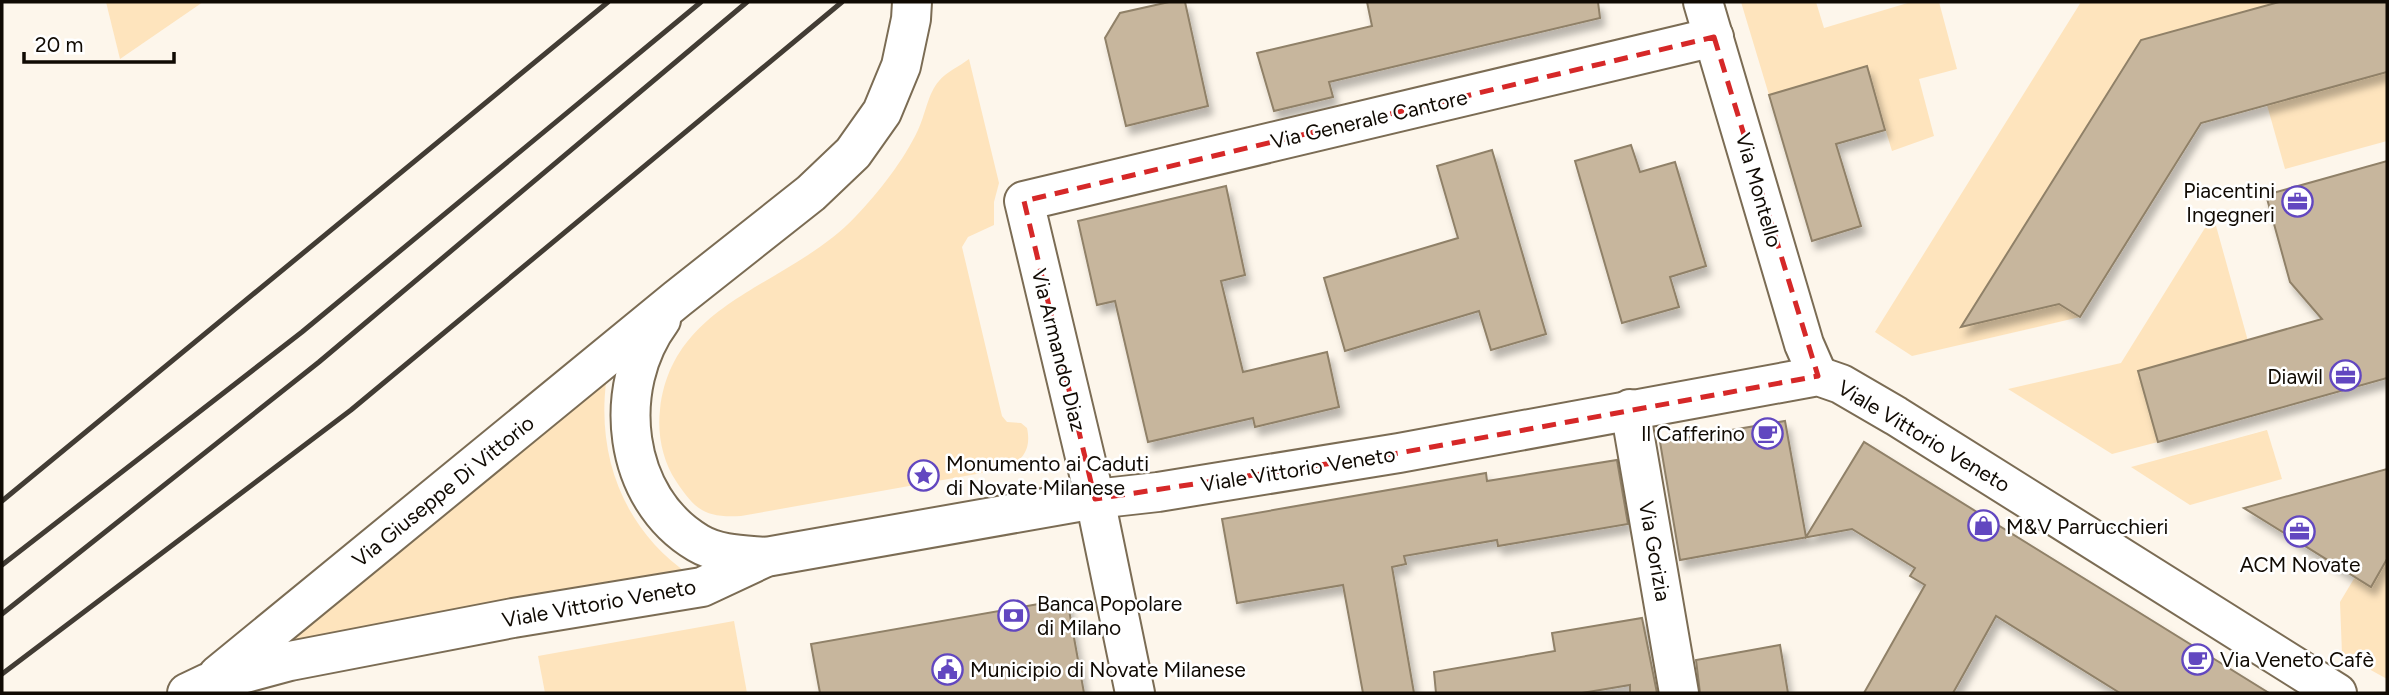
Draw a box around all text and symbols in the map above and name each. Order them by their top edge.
scale bar [24,21,175,65]
text: 20 m [35,32,83,57]
street label: Via Generale Cantore [1268,84,1470,154]
street label: Via Montello [1731,130,1787,250]
place label: Piacentini Ingegneri [2183,178,2275,227]
office icon: Piacentini Ingegneri [2281,185,2315,219]
street label: Via Armando Diaz [1027,266,1091,434]
office icon: Diawil [2329,359,2363,393]
place label: Diawil [2267,364,2323,389]
street label: Viale Vittorio Veneto [1833,375,2015,497]
street label: Via Giuseppe Di Vittorio [347,410,539,572]
cafe icon: Il Cafferino [1751,416,1785,450]
place label: Il Cafferino [1641,421,1745,446]
street label: Viale Vittorio Veneto [1199,441,1397,497]
place label: Monumento ai Caduti di Novate Milanese [946,451,1149,500]
place icon: Monumento ai Caduti di Novate Milanese [906,458,940,492]
street label: Via Gorizia [1634,499,1676,603]
shop icon: M&V Parrucchieri [1966,509,2000,543]
place label: M&V Parrucchieri [2006,514,2168,539]
office icon: ACM Novate [2283,515,2317,549]
place label: ACM Novate [2240,552,2360,577]
street label: Viale Vittorio Veneto [500,574,698,632]
place label: Banca Popolare di Milano [1037,591,1182,640]
bank icon: Banca Popolare di Milano [997,598,1031,632]
cafe icon: Via Veneto Cafè [2180,642,2214,676]
place label: Via Veneto Cafè [2220,647,2374,672]
public building icon: Municipio di Novate Milanese [930,652,964,686]
place label: Municipio di Novate Milanese [970,657,1246,682]

